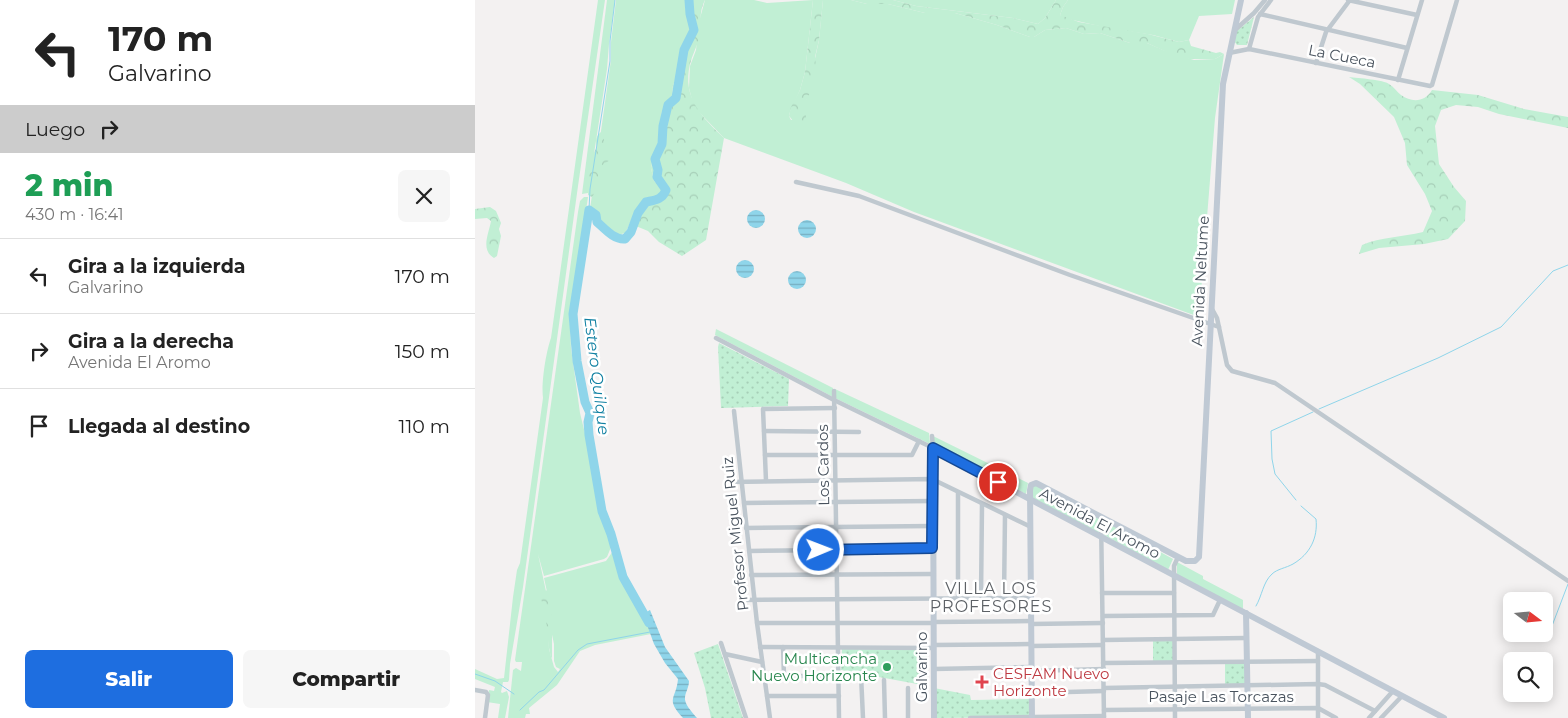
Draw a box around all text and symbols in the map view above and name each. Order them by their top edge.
text: 170 m [108,17,213,60]
icon: left [25,20,90,85]
street label: La Cueca [1307,40,1377,72]
text: Galvarino [108,60,212,87]
icon: right [95,115,123,143]
text: Luego [25,118,85,141]
text: 2 min [25,167,113,204]
button: close [398,170,450,222]
text: 430 m · 16:41 [25,205,123,224]
street label: Avenida Neltume [1187,215,1213,347]
text: Gira a la izquierda [68,255,246,278]
icon: left [25,262,53,290]
text: 170 m [395,265,450,288]
text: Galvarino [68,278,143,297]
water label: Estero Quilque [580,316,614,436]
text: Gira a la derecha [68,330,234,353]
icon: right [25,337,53,365]
text: 150 m [395,340,450,363]
text: Avenida El Aromo [68,353,211,372]
icon: arrive [25,412,53,440]
text: Llegada al destino [68,415,250,438]
text: 110 m [399,415,450,438]
street label: Los Cardos [813,424,833,506]
street label: Profesor Miguel Ruiz [717,456,753,612]
pin [977,461,1019,503]
icon: arrive [984,468,1012,496]
street label: Avenida El Aromo [1036,483,1164,563]
position arrow [792,523,844,575]
district label: VILLA LOS PROFESORES [930,579,1052,616]
north arrow [1503,592,1553,642]
map controls [1503,592,1553,702]
street label: Galvarino [912,632,931,702]
place label: Multicancha Nuevo Horizonte [751,649,877,685]
button: Salir [25,650,233,708]
button: Compartir [243,650,450,708]
button: search [1503,652,1553,702]
marker: Multicancha Nuevo Horizonte [881,661,893,673]
place label: CESFAM Nuevo Horizonte [993,664,1109,700]
marker: CESFAM Nuevo Horizonte [975,675,989,689]
street label: Pasaje Las Torcazas [1148,687,1294,706]

